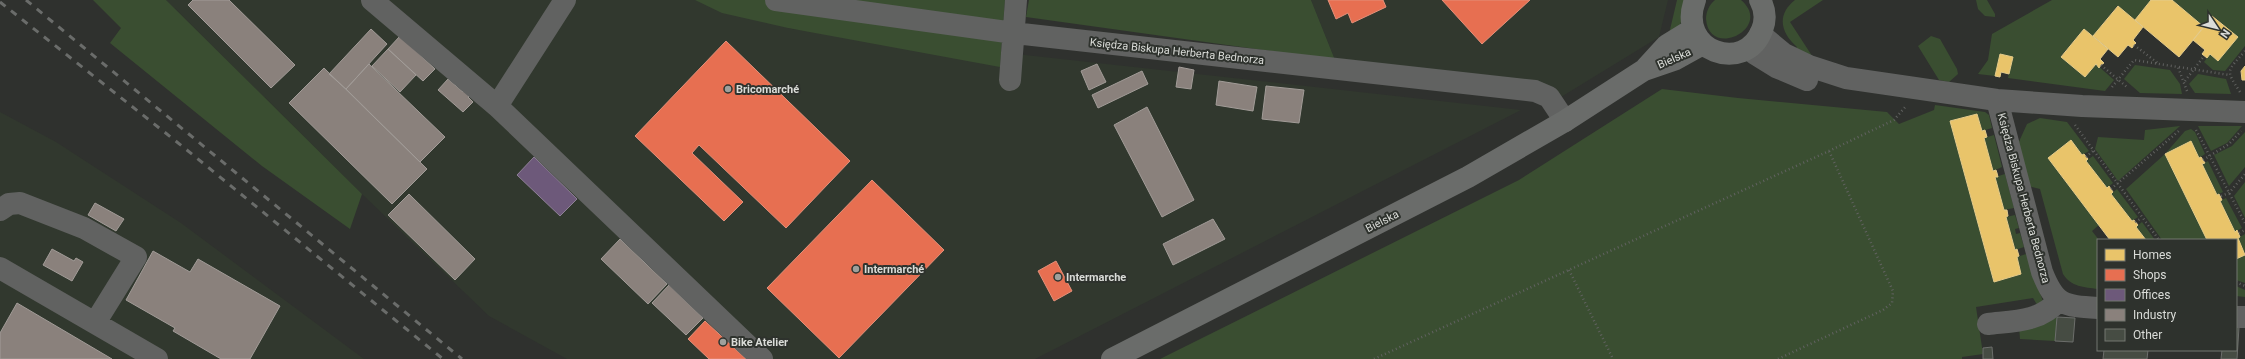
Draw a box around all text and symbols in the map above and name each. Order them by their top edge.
north arrow [2197,8,2237,48]
text: N [2217,27,2232,41]
street label: Księdza Biskupa Herberta Bednorza [1089,36,1265,67]
street label: Bielska [1655,45,1693,72]
place label: Bricomarché [736,83,799,96]
marker: Bricomarché [723,84,733,94]
street label: Księdza Biskupa Herberta Bednorza [1995,112,2052,285]
street label: Bielska [1364,208,1401,235]
legend [2097,239,2237,351]
text: Homes [2133,248,2171,262]
place label: Intermarché [864,263,924,276]
marker: Intermarché [851,264,861,274]
text: Shops [2133,268,2167,282]
place label: Intermarche [1066,271,1126,284]
marker: Intermarche [1053,272,1063,282]
text: Offices [2133,288,2170,302]
text: Industry [2133,308,2177,322]
text: Other [2133,328,2162,342]
place label: Bike Atelier [731,336,788,349]
marker: Bike Atelier [718,337,728,347]

